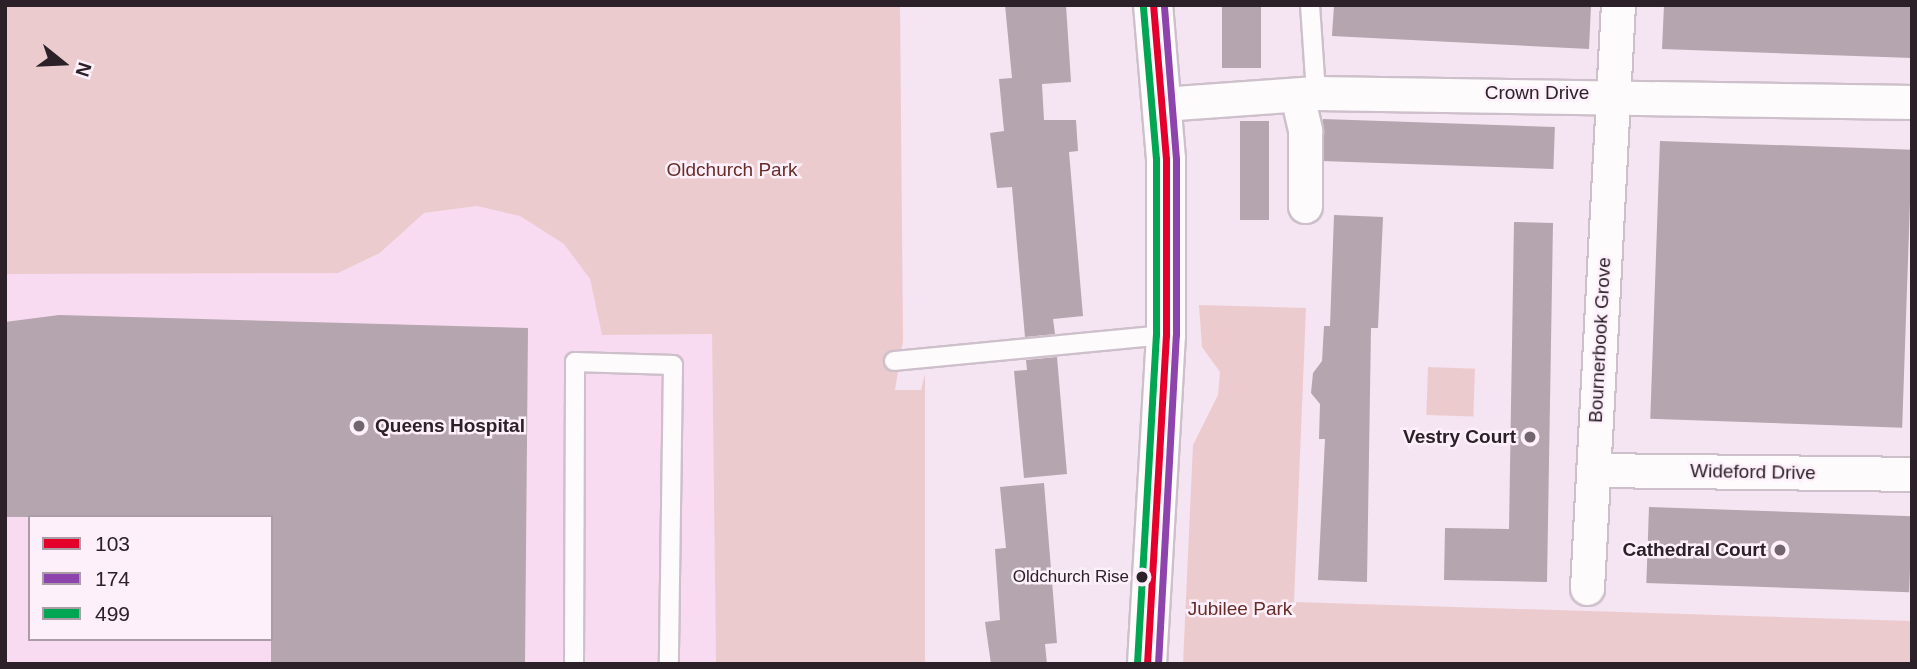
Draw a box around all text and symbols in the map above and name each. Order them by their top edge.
north arrow [28,28,98,98]
text: N [71,60,96,79]
street label: Crown Drive [1485,82,1589,104]
park label: Oldchurch Park [667,159,797,181]
street label: Bournerbook Grove [1584,257,1616,423]
place label: Queens Hospital [375,415,525,437]
marker: Queens Hospital [349,416,369,436]
place label: Vestry Court [1403,426,1516,448]
marker: Vestry Court [1522,429,1538,445]
street label: Wideford Drive [1690,460,1816,484]
legend [28,515,273,641]
text: 103 [95,532,130,555]
place label: Cathedral Court [1622,539,1766,561]
marker: Cathedral Court [1772,542,1788,558]
text: 174 [95,567,130,590]
place label: Oldchurch Rise [1013,567,1129,587]
marker: Oldchurch Rise [1135,570,1149,584]
park label: Jubilee Park [1188,598,1292,620]
text: 499 [95,602,130,625]

